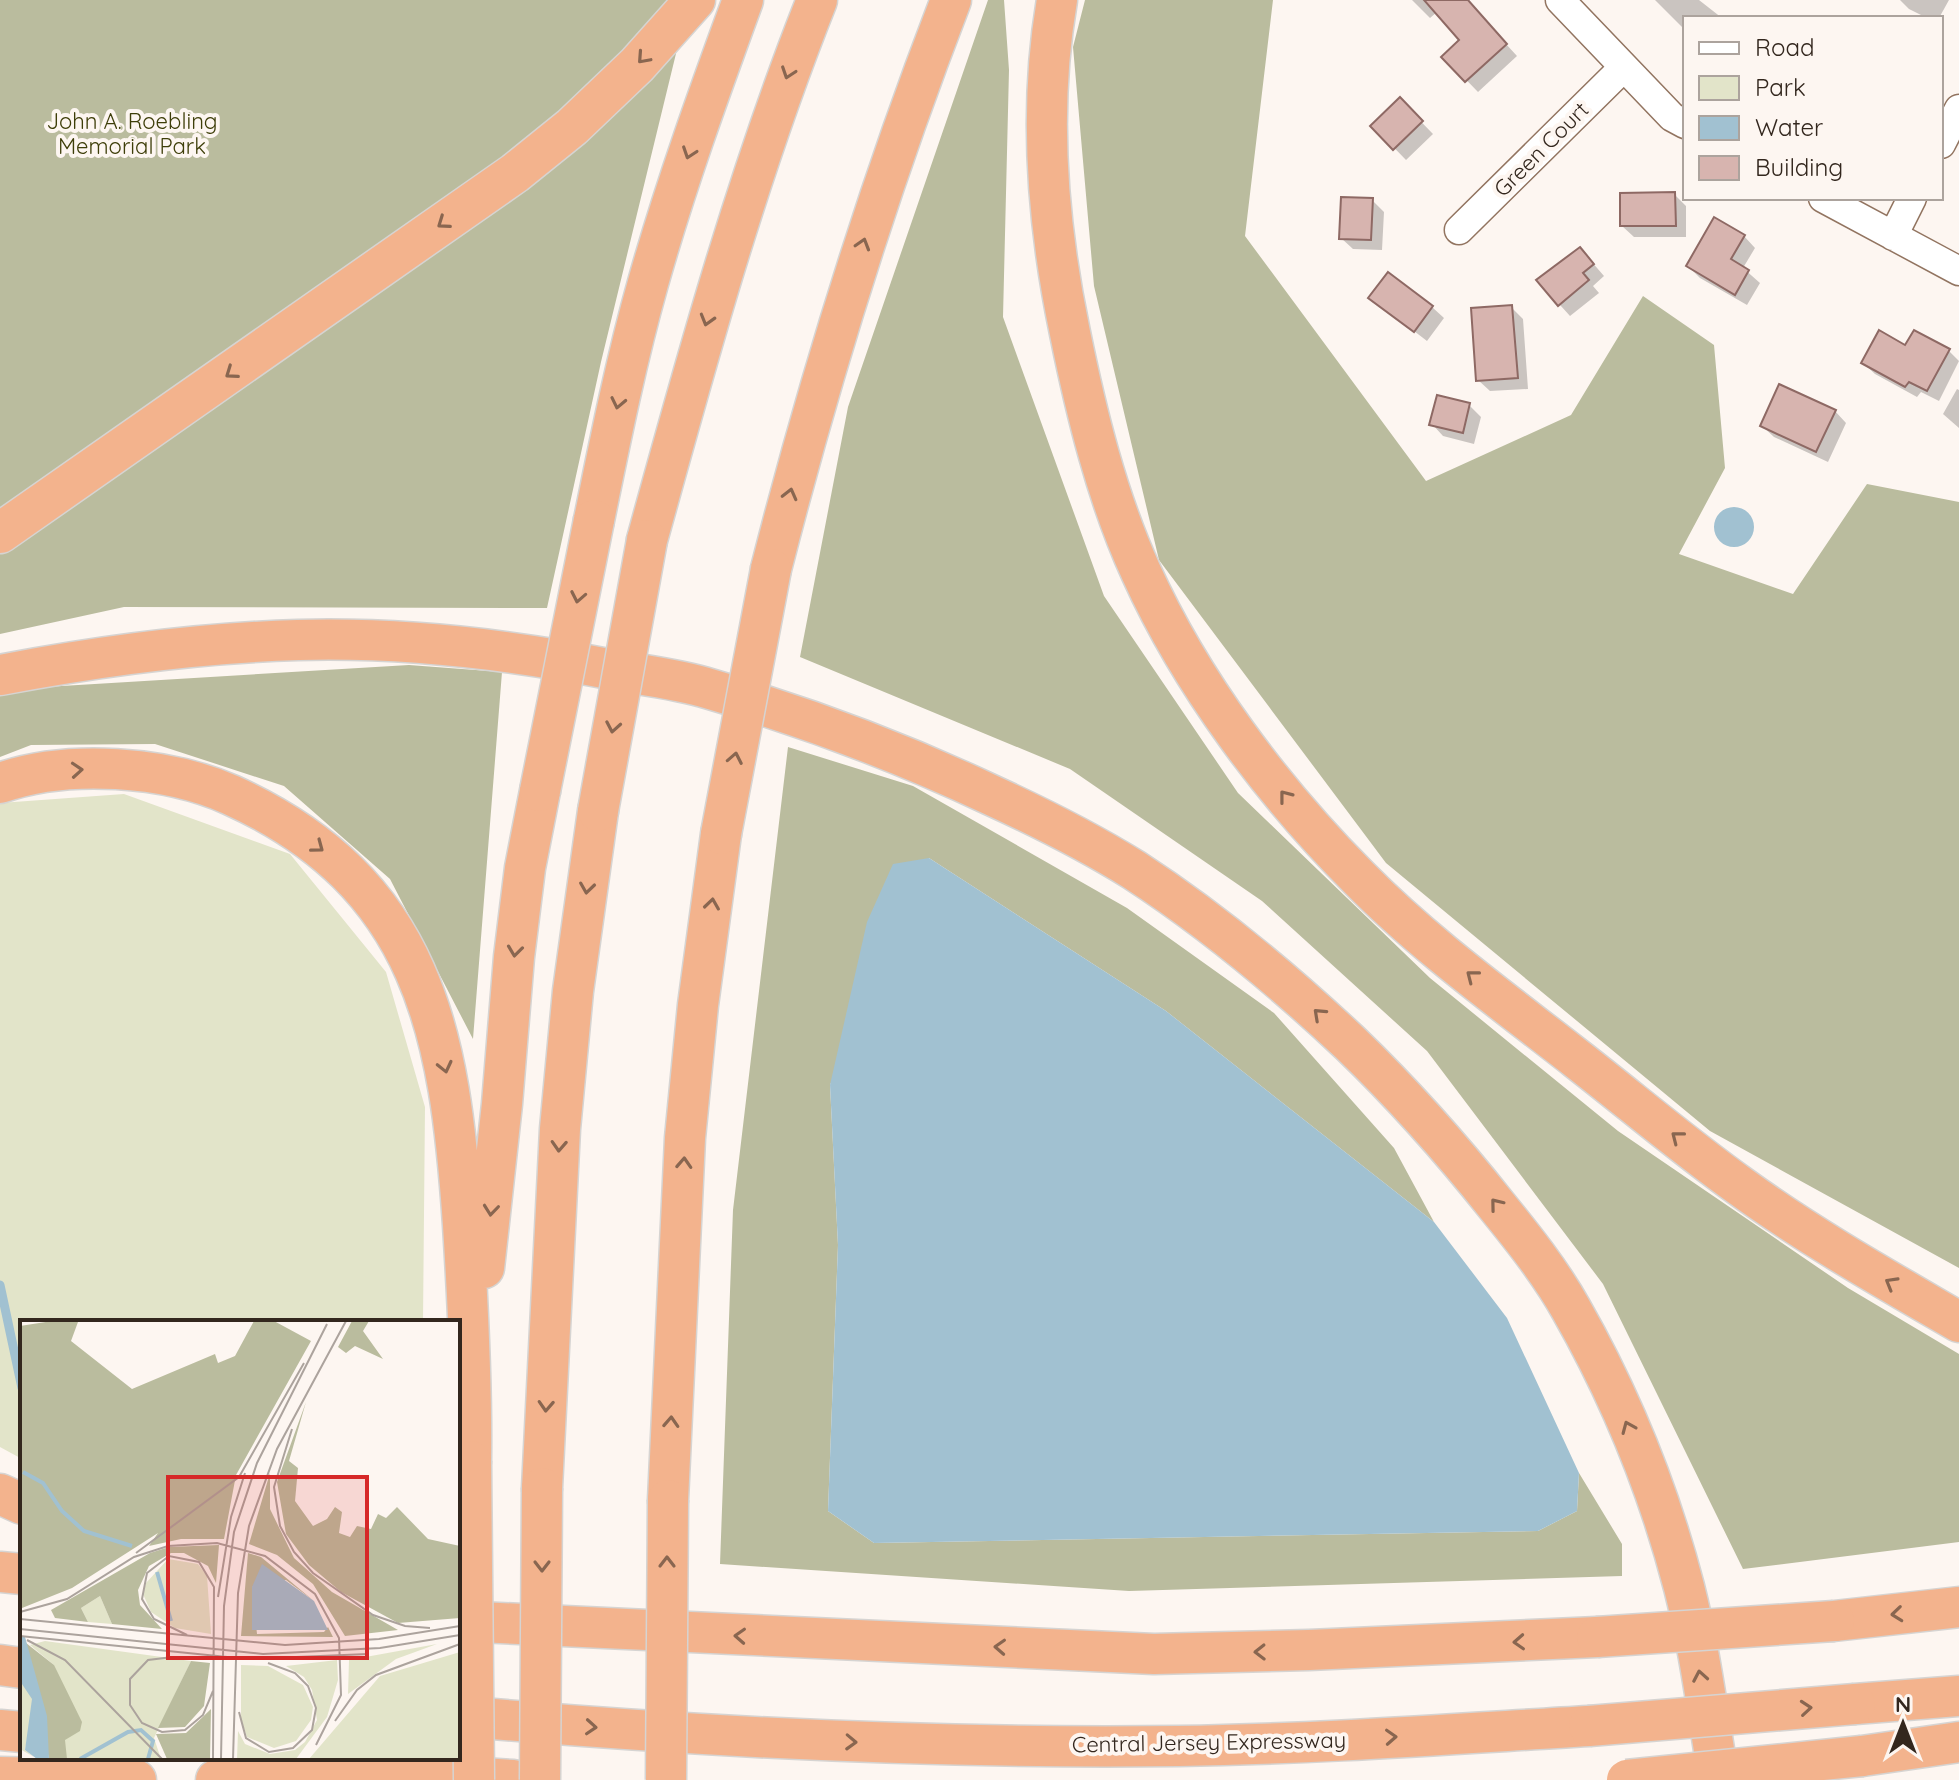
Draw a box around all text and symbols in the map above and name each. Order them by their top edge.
legend [1683,16,1943,200]
text: Road [1755,32,1815,62]
one-way arrow [639,49,653,64]
one-way arrow [782,65,798,79]
text: Park [1755,72,1806,102]
street label: Green Court [1488,96,1594,202]
park label: John A. Roebling Memorial Park [46,107,218,160]
text: Water [1755,112,1823,142]
one-way arrow [682,145,699,159]
text: Building [1755,152,1843,182]
one-way arrow [438,213,452,228]
one-way arrow [853,237,869,251]
one-way arrow [700,312,717,326]
one-way arrow [225,363,239,378]
one-way arrow [610,396,627,409]
one-way arrow [781,487,798,501]
one-way arrow [570,590,587,603]
one-way arrow [606,720,623,734]
one-way arrow [726,751,743,764]
one-way arrow [71,762,84,779]
one-way arrow [1281,790,1295,805]
one-way arrow [309,838,324,852]
one-way arrow [579,881,596,895]
one-way arrow [703,897,720,910]
one-way arrow [506,945,523,958]
one-way arrow [1466,972,1481,986]
one-way arrow [1314,1009,1328,1024]
one-way arrow [436,1060,453,1073]
one-way arrow [1671,1132,1686,1146]
one-way arrow [551,1140,568,1153]
one-way arrow [675,1156,692,1169]
one-way arrow [1491,1199,1506,1213]
one-way arrow [482,1204,499,1217]
one-way arrow [1885,1277,1900,1293]
inset map [20,1320,460,1760]
one-way arrow [537,1400,554,1413]
one-way arrow [662,1415,679,1428]
one-way arrow [1621,1421,1637,1435]
one-way arrow [658,1555,676,1568]
one-way arrow [533,1560,550,1573]
one-way arrow [1890,1605,1903,1622]
one-way arrow [733,1627,746,1644]
one-way arrow [1512,1633,1525,1650]
one-way arrow [993,1639,1006,1656]
one-way arrow [1253,1643,1266,1660]
one-way arrow [1693,1669,1710,1682]
north arrow [1863,1684,1943,1764]
text: N [1895,1690,1911,1718]
one-way arrow [1800,1700,1813,1717]
one-way arrow [585,1718,598,1735]
street label: Central Jersey Expressway [1072,1726,1346,1758]
one-way arrow [1385,1729,1398,1746]
one-way arrow [845,1734,858,1751]

